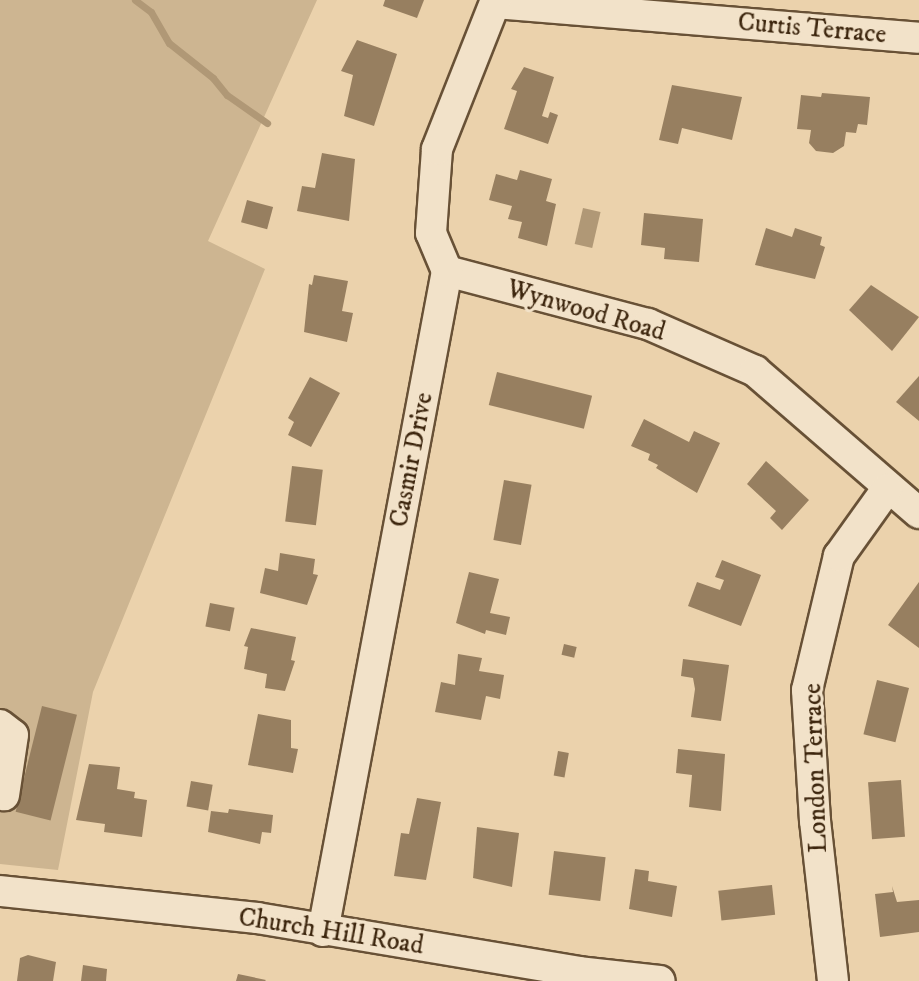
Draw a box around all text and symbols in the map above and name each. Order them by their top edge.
street label: Curtis Terrace [736,7,888,51]
street label: Wynwood Road [503,273,669,349]
street label: Casmir Drive [384,390,440,530]
street label: London Terrace [797,683,835,853]
street label: Church Hill Road [236,902,426,962]

